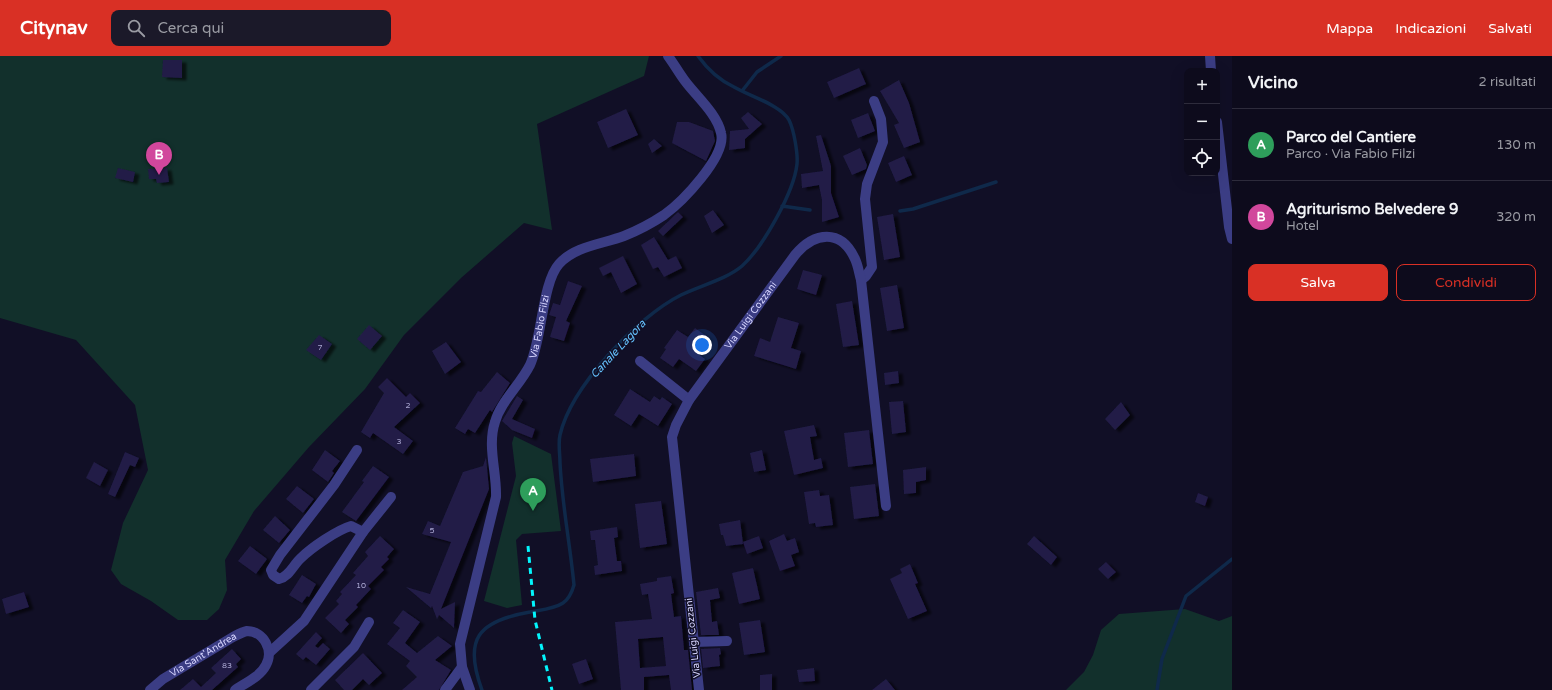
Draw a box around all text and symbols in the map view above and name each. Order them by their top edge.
search box [111,10,391,46]
text: Citynav [20,17,87,39]
icon: search [125,17,147,39]
text: Cerca qui [157,19,224,37]
text: Mappa [1326,20,1373,37]
text: Indicazioni [1395,20,1466,37]
text: Salvati [1488,20,1532,37]
map controls [1184,68,1220,176]
button: + [1184,68,1220,104]
text: Vicino [1248,72,1298,93]
text: 2 risultati [1479,74,1536,90]
button: − [1184,104,1220,140]
text: Parco del Cantiere [1286,128,1416,146]
text: A [1256,137,1266,153]
text: 130 m [1496,137,1536,153]
button: locate [1184,140,1220,176]
pin: B [146,142,172,175]
text: Parco · Via Fabio Filzi [1286,146,1415,162]
text: Agriturismo Belvedere 9 [1286,200,1458,218]
text: B [1256,209,1266,225]
text: 320 m [1496,209,1536,225]
text: Hotel [1286,218,1319,234]
button: Salva [1248,264,1388,301]
button: Condividi [1396,264,1536,301]
street label: Via Luigi Cozzani [722,279,779,351]
street label: Via Fabio Filzi [527,294,552,360]
water label: Canale Lagora [588,317,649,381]
your location [692,335,712,355]
house number: 7 [317,343,323,352]
house number: 2 [405,401,411,410]
house number: 3 [396,437,402,446]
pin: A [520,478,546,511]
house number: 5 [429,526,435,535]
house number: 10 [356,581,366,590]
street label: Via Luigi Cozzani [683,597,703,679]
street label: Via Sant'Andrea [168,630,239,680]
house number: 83 [222,661,232,670]

